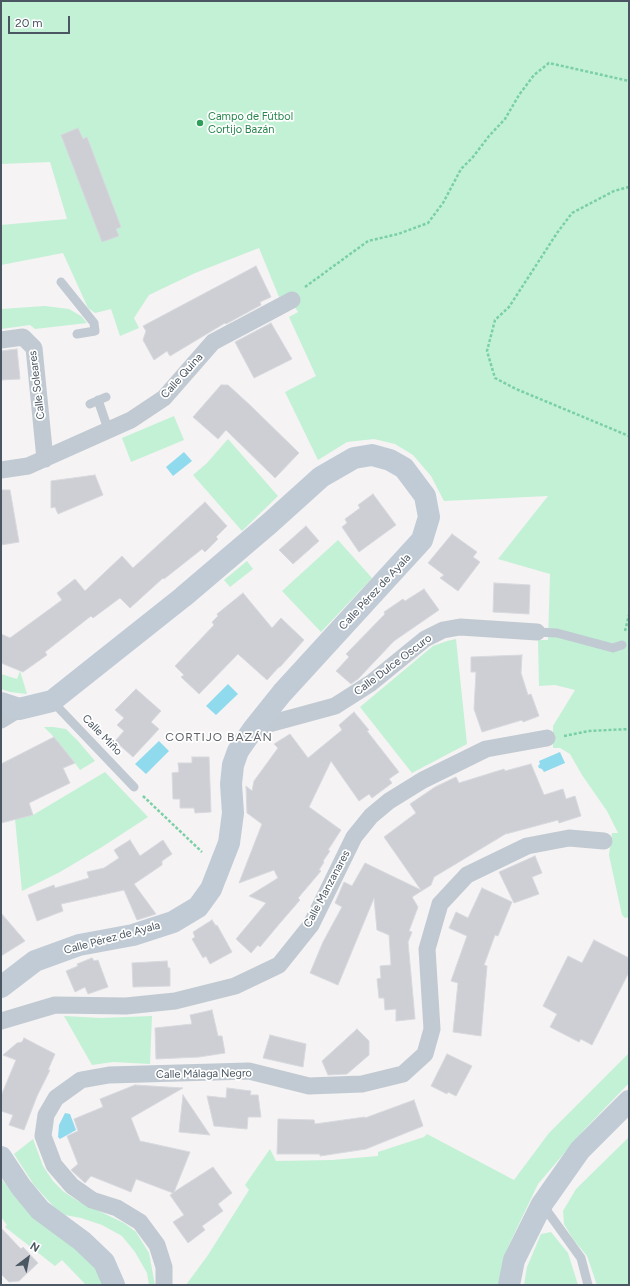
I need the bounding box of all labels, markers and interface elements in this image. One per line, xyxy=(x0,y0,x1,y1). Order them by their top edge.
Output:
scale bar xyxy=(10,8,72,34)
text: 20 m xyxy=(15,16,43,30)
place label: Campo de Fútbol Cortijo Bazán xyxy=(208,110,293,136)
marker: Campo de Fútbol Cortijo Bazán xyxy=(195,118,205,128)
street label: Calle Soleares xyxy=(26,350,48,420)
street label: Calle Quina xyxy=(158,351,206,401)
street label: Calle Pérez de Ayala xyxy=(336,551,414,633)
street label: Calle Dulce Oscuro xyxy=(352,632,434,698)
street label: Calle Miño xyxy=(79,712,125,758)
district label: CORTIJO BAZÁN xyxy=(165,730,273,744)
street label: Calle Manzanares xyxy=(301,848,353,930)
street label: Calle Pérez de Ayala xyxy=(62,919,162,957)
street label: Calle Málaga Negro xyxy=(156,1067,252,1081)
north arrow xyxy=(8,1238,48,1278)
text: N xyxy=(28,1240,42,1255)

